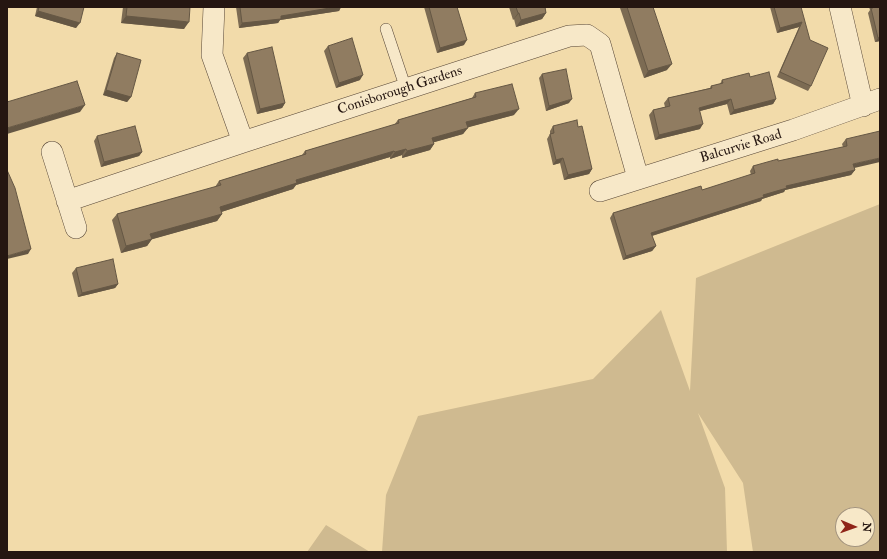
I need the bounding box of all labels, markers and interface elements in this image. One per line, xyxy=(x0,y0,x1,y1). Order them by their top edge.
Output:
street label: Conisborough Gardens xyxy=(336,63,464,119)
street label: Balcurvie Road xyxy=(698,127,784,167)
north arrow xyxy=(835,507,875,547)
text: N xyxy=(860,522,873,533)

